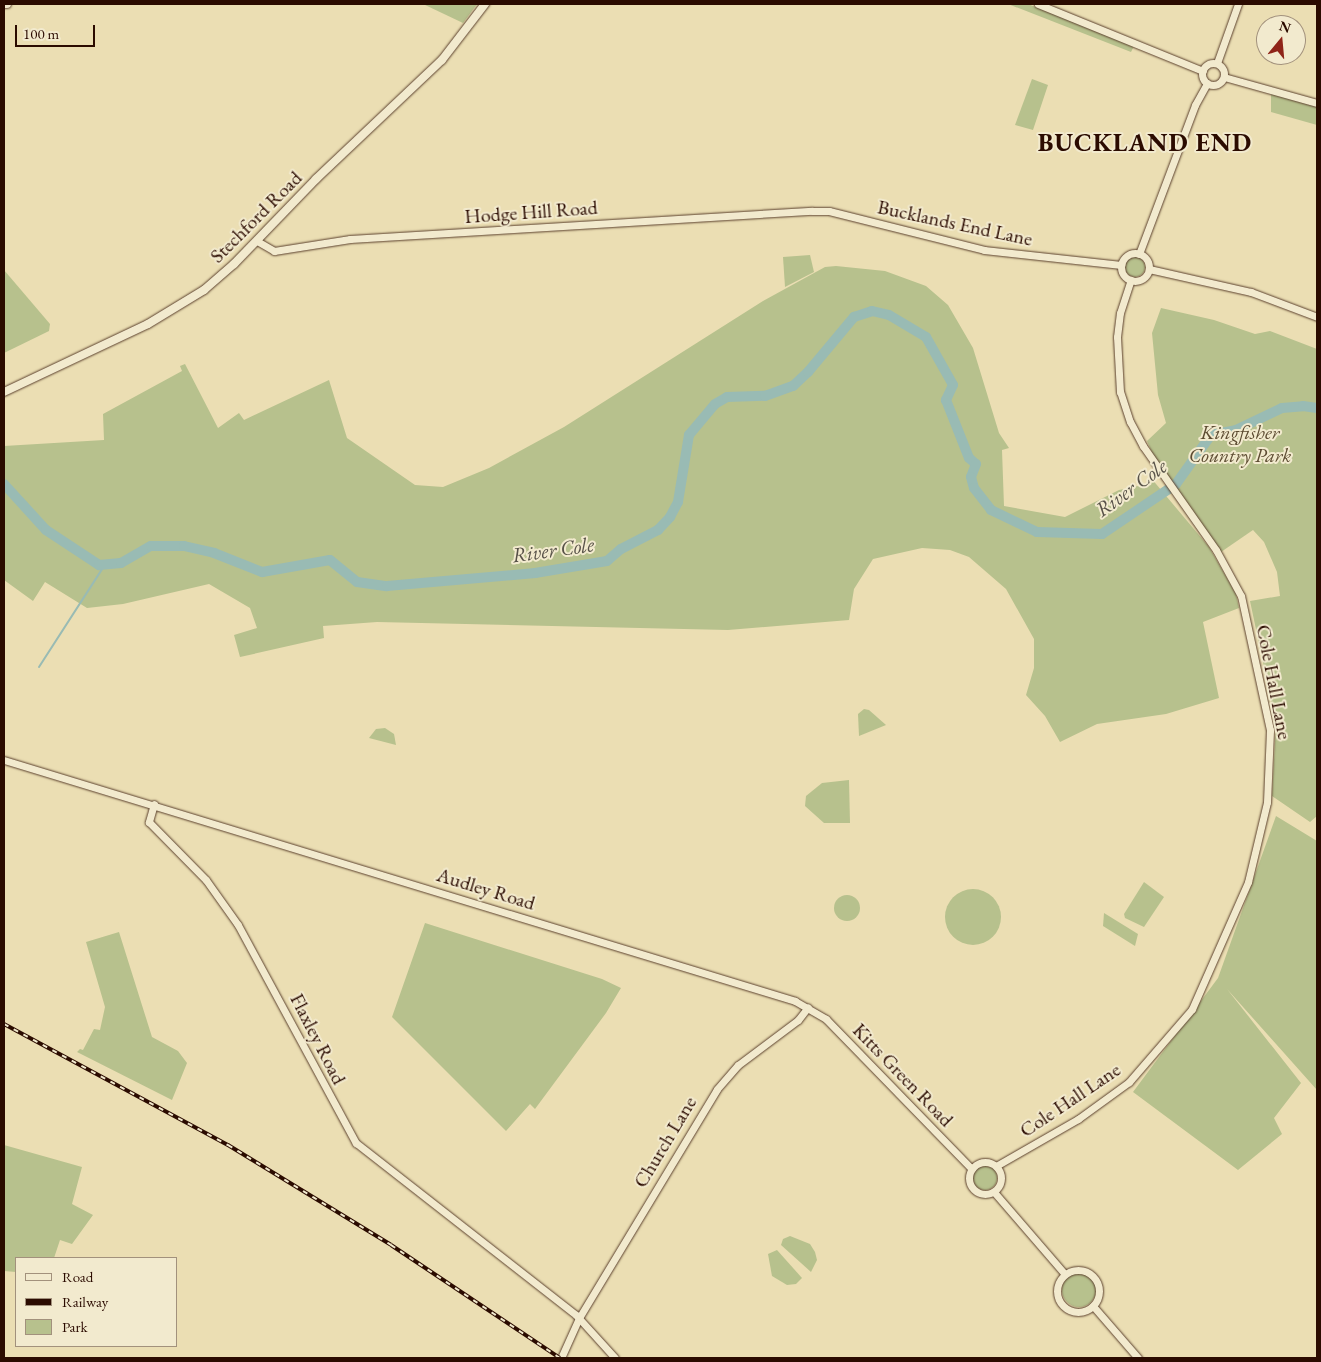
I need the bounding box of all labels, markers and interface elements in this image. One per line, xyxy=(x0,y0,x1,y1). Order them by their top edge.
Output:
scale bar xyxy=(18,15,98,47)
north arrow xyxy=(1256,15,1306,65)
text: N xyxy=(1277,16,1293,37)
text: 100 m xyxy=(23,24,59,43)
district label: BUCKLAND END xyxy=(1036,127,1254,157)
street label: Stechford Road xyxy=(205,166,307,268)
street label: Hodge Hill Road xyxy=(464,195,598,229)
street label: Bucklands End Lane xyxy=(875,195,1035,251)
park label: Kingfisher Country Park xyxy=(1189,421,1291,468)
water label: River Cole xyxy=(1090,454,1172,522)
water label: River Cole xyxy=(510,532,596,568)
street label: Cole Hall Lane xyxy=(1251,623,1297,741)
street label: Audley Road xyxy=(434,863,538,915)
street label: Flaxley Road xyxy=(285,990,351,1088)
street label: Kitts Green Road xyxy=(848,1018,958,1132)
street label: Cole Hall Lane xyxy=(1015,1058,1125,1142)
street label: Church Lane xyxy=(628,1092,702,1192)
legend xyxy=(15,1257,178,1347)
text: Road xyxy=(62,1267,93,1286)
text: Railway xyxy=(62,1292,108,1311)
text: Park xyxy=(62,1317,88,1336)

